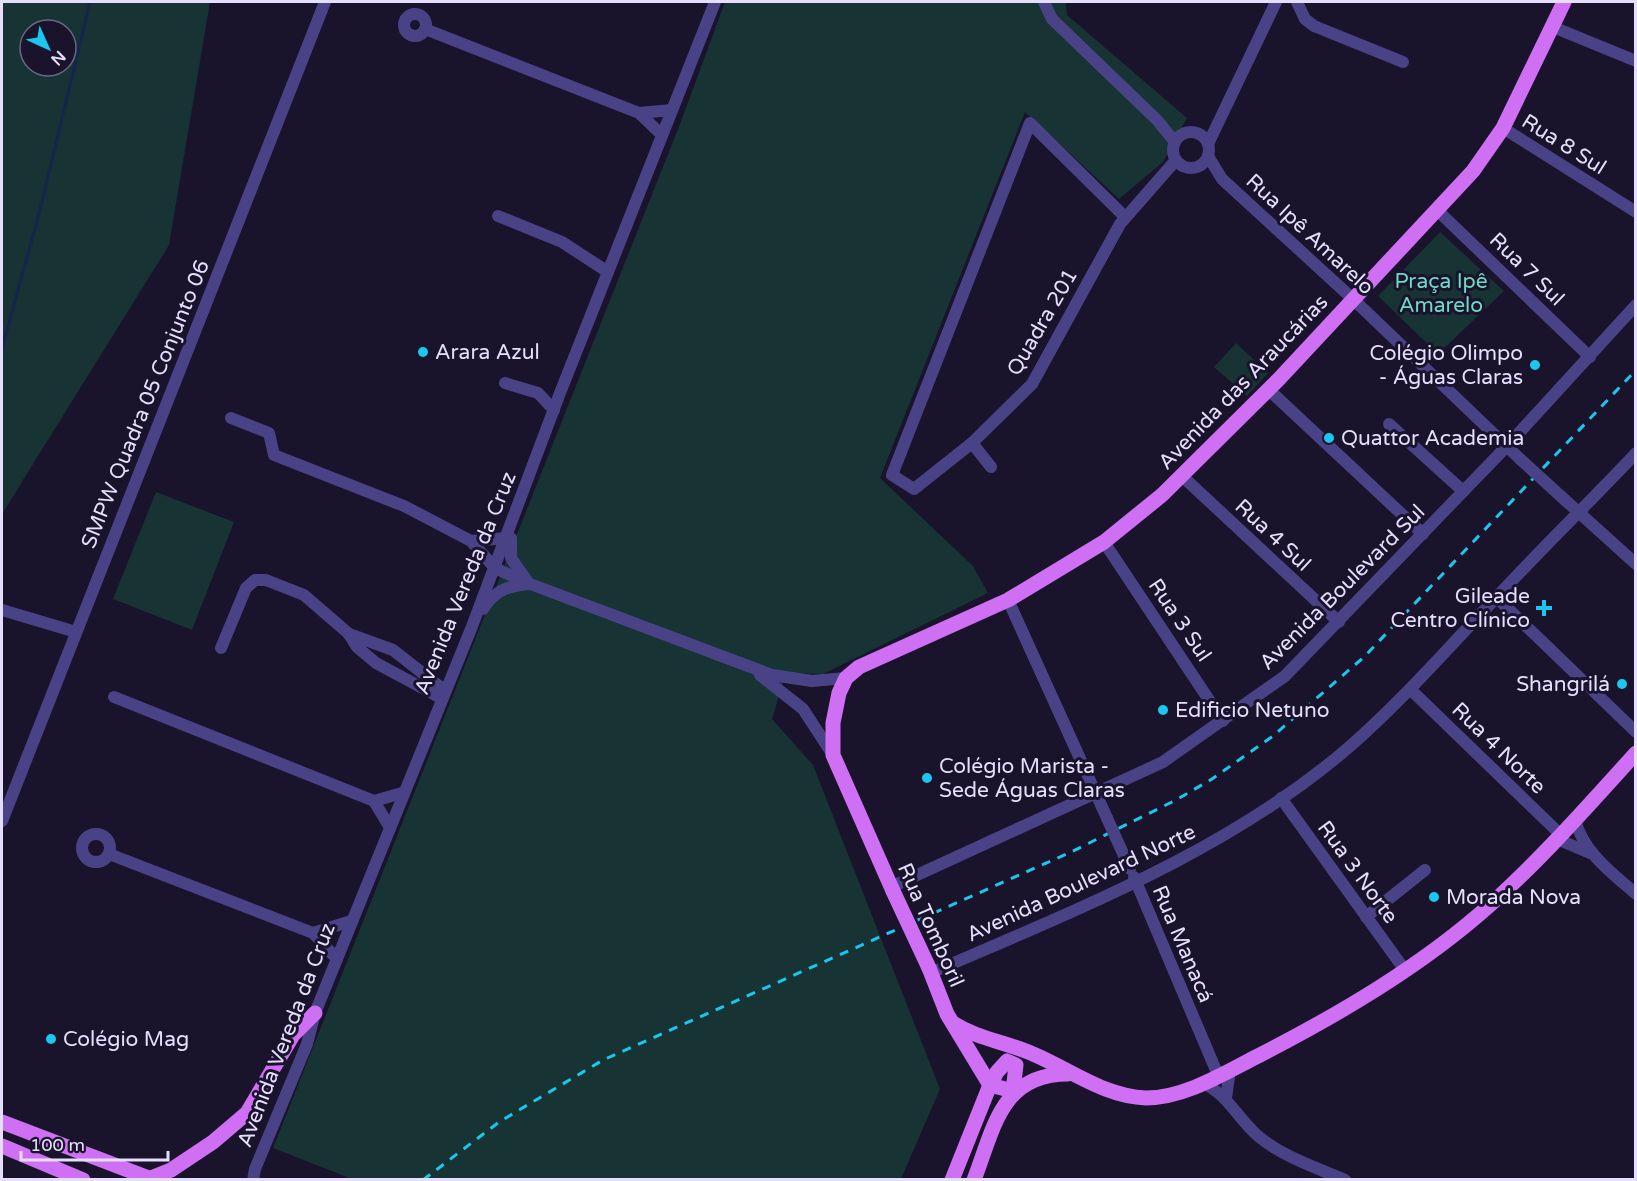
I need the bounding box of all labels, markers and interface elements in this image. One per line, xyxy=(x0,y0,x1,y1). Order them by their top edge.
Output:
north arrow xyxy=(18,18,78,78)
text: N xyxy=(46,46,70,70)
street label: Rua 8 Sul xyxy=(1517,109,1610,180)
street label: Rua Ipê Amarelo xyxy=(1241,169,1379,300)
street label: Rua 7 Sul xyxy=(1484,228,1569,311)
street label: SMPW Quadra 05 Conjunto 06 xyxy=(76,256,215,552)
street label: Quadra 201 xyxy=(1002,264,1083,380)
park label: Praça Ipê Amarelo xyxy=(1394,269,1488,318)
street label: Avenida das Araucárias xyxy=(1153,290,1333,475)
place label: Arara Azul xyxy=(435,340,540,365)
place label: Colégio Olimpo - Águas Claras xyxy=(1370,341,1523,390)
marker: Arara Azul xyxy=(416,345,430,359)
marker: Colégio Olimpo - Águas Claras xyxy=(1528,358,1542,372)
place label: Quattor Academia xyxy=(1341,426,1524,451)
marker: Quattor Academia xyxy=(1322,431,1336,445)
street label: Avenida Vereda da Cruz xyxy=(409,468,522,698)
street label: Rua 4 Sul xyxy=(1230,494,1316,577)
street label: Avenida Boulevard Sul xyxy=(1255,500,1430,675)
street label: Rua 3 Sul xyxy=(1143,574,1216,666)
place label: Gileade Centro Clínico xyxy=(1390,584,1530,633)
marker: Gileade Centro Clínico xyxy=(1535,599,1553,617)
place label: Shangrilá xyxy=(1516,672,1610,697)
marker: Shangrilá xyxy=(1615,677,1629,691)
street label: Rua 4 Norte xyxy=(1447,697,1551,799)
place label: Edificio Netuno xyxy=(1175,698,1329,723)
marker: Edificio Netuno xyxy=(1156,703,1170,717)
place label: Colégio Marista - Sede Águas Claras xyxy=(939,754,1125,803)
marker: Colégio Marista - Sede Águas Claras xyxy=(920,771,934,785)
street label: Rua 3 Norte xyxy=(1312,816,1403,929)
street label: Avenida Boulevard Norte xyxy=(963,819,1200,948)
street label: Rua Tomboril xyxy=(892,859,969,991)
street label: Rua Manacá xyxy=(1147,882,1218,1006)
place label: Morada Nova xyxy=(1446,885,1581,910)
marker: Morada Nova xyxy=(1427,890,1441,904)
street label: Avenida Vereda da Cruz xyxy=(232,920,341,1151)
place label: Colégio Mag xyxy=(63,1027,189,1052)
marker: Colégio Mag xyxy=(44,1032,58,1046)
scale bar xyxy=(21,1124,168,1162)
text: 100 m xyxy=(30,1134,85,1156)

